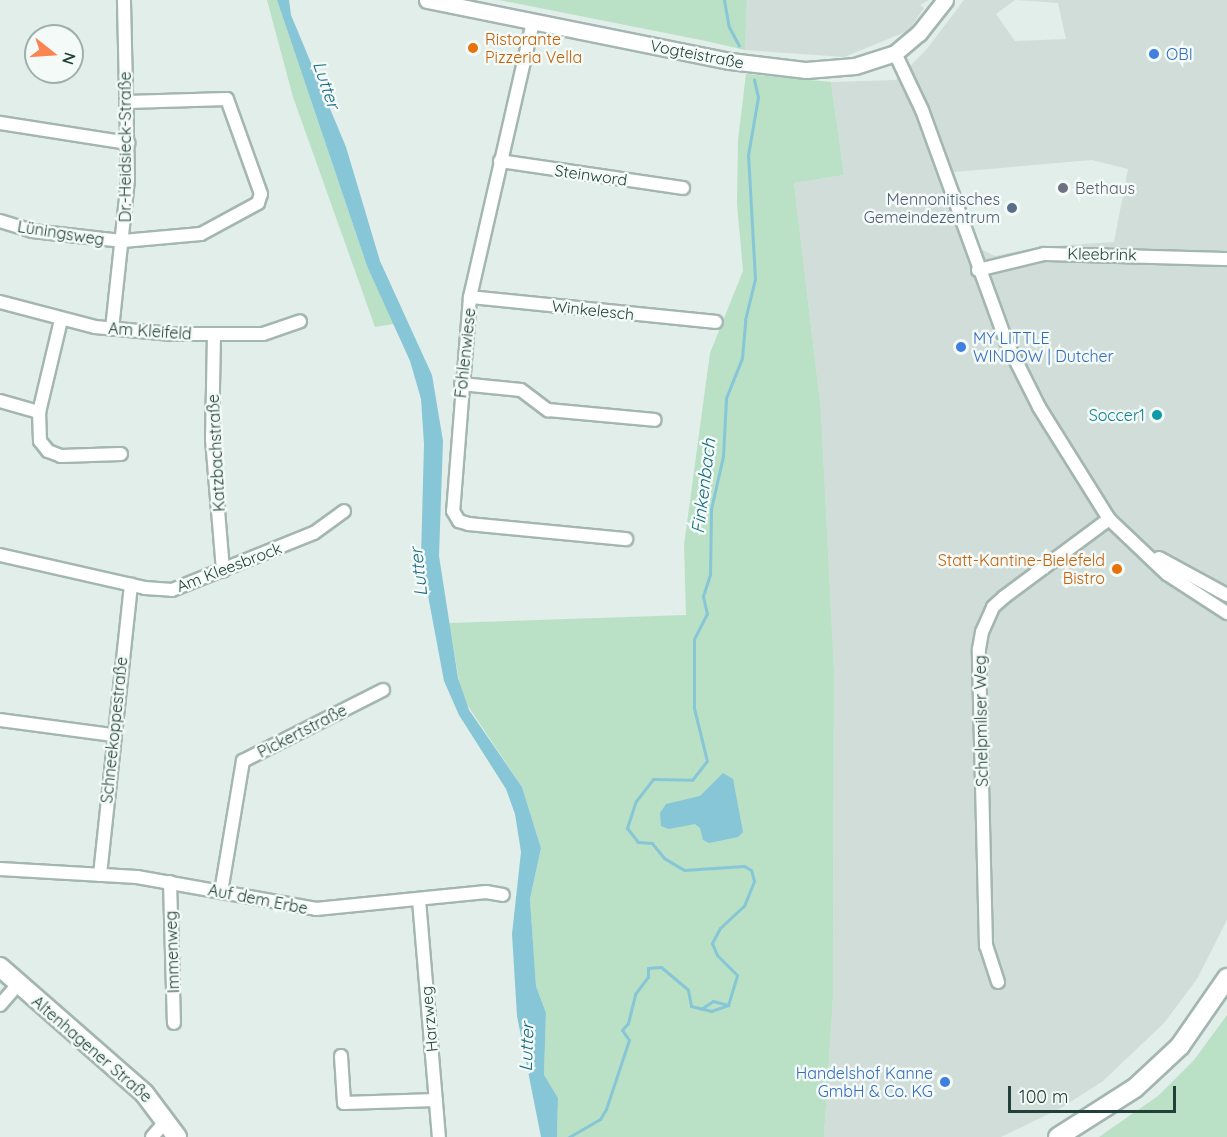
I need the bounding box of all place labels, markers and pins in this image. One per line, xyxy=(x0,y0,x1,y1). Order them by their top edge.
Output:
place label: Ristorante Pizzeria Vella xyxy=(485,29,582,67)
marker: Ristorante Pizzeria Vella xyxy=(466,41,480,55)
place label: OBI xyxy=(1166,44,1193,64)
marker: OBI xyxy=(1147,47,1161,61)
place label: Bethaus xyxy=(1075,178,1135,198)
marker: Bethaus xyxy=(1056,181,1070,195)
place label: Mennonitisches Gemeindezentrum xyxy=(864,189,1000,227)
marker: Mennonitisches Gemeindezentrum xyxy=(1005,201,1019,215)
place label: MY LITTLE WINDOW | Dutcher xyxy=(973,328,1114,366)
marker: MY LITTLE WINDOW | Dutcher xyxy=(954,340,968,354)
place label: Soccer1 xyxy=(1089,405,1145,425)
marker: Soccer1 xyxy=(1150,408,1164,422)
place label: Statt-Kantine-Bielefeld Bistro xyxy=(938,550,1105,588)
marker: Statt-Kantine-Bielefeld Bistro xyxy=(1110,562,1124,576)
place label: Handelshof Kanne GmbH & Co. KG xyxy=(796,1063,933,1101)
marker: Handelshof Kanne GmbH & Co. KG xyxy=(938,1075,952,1089)

